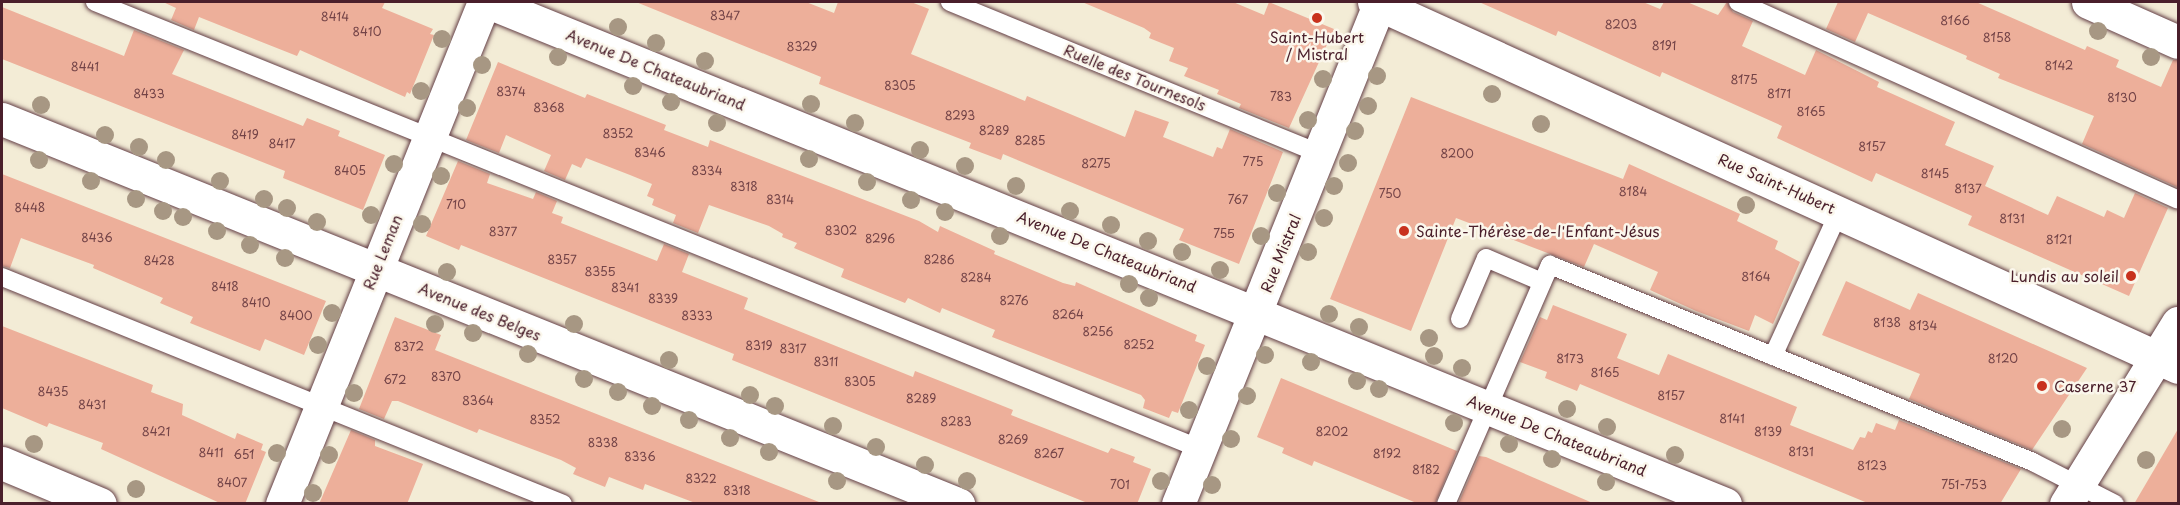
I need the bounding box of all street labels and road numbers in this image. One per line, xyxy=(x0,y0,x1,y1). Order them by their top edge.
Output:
street label: Avenue De Chateaubriand xyxy=(565,25,747,113)
street label: Ruelle des Tournesols xyxy=(1061,40,1209,114)
street label: Rue Saint-Hubert xyxy=(1715,149,1839,217)
street label: Avenue De Chateaubriand xyxy=(1016,207,1198,295)
street label: Rue Mistral xyxy=(1256,211,1304,295)
street label: Rue Leman xyxy=(359,212,405,292)
street label: Avenue des Belges xyxy=(417,278,543,344)
street label: Avenue De Chateaubriand xyxy=(1466,391,1648,479)

